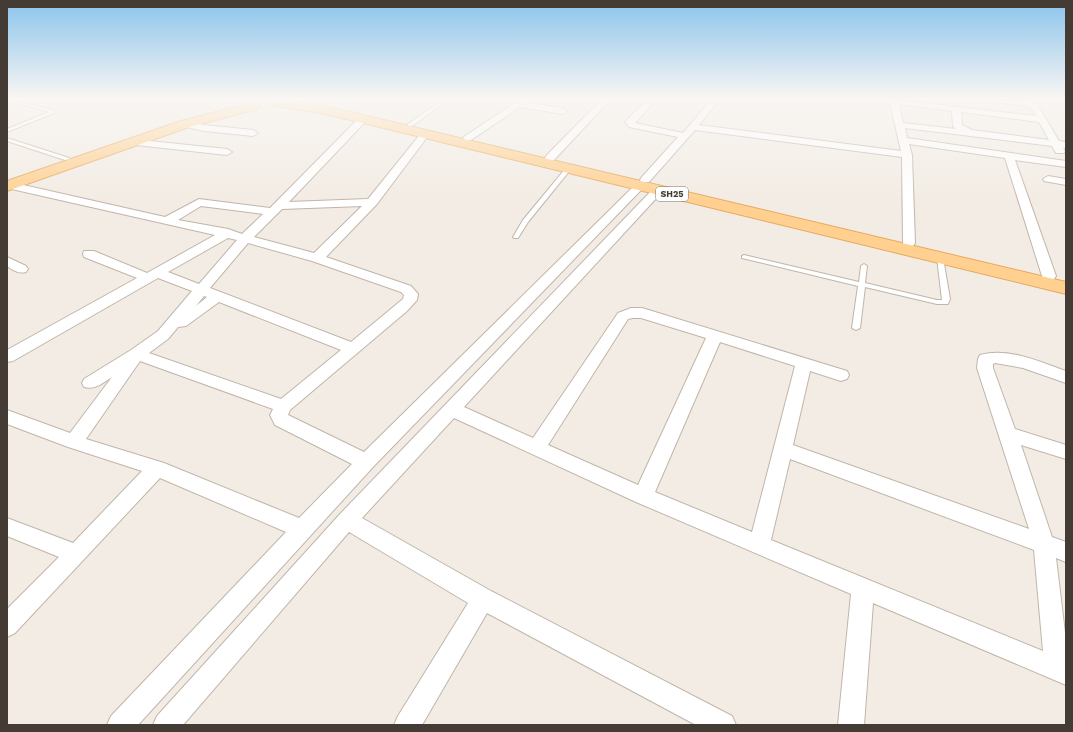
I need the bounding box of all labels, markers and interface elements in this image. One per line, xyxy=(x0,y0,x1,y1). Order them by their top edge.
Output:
road number: SH25 xyxy=(656,187,688,201)

